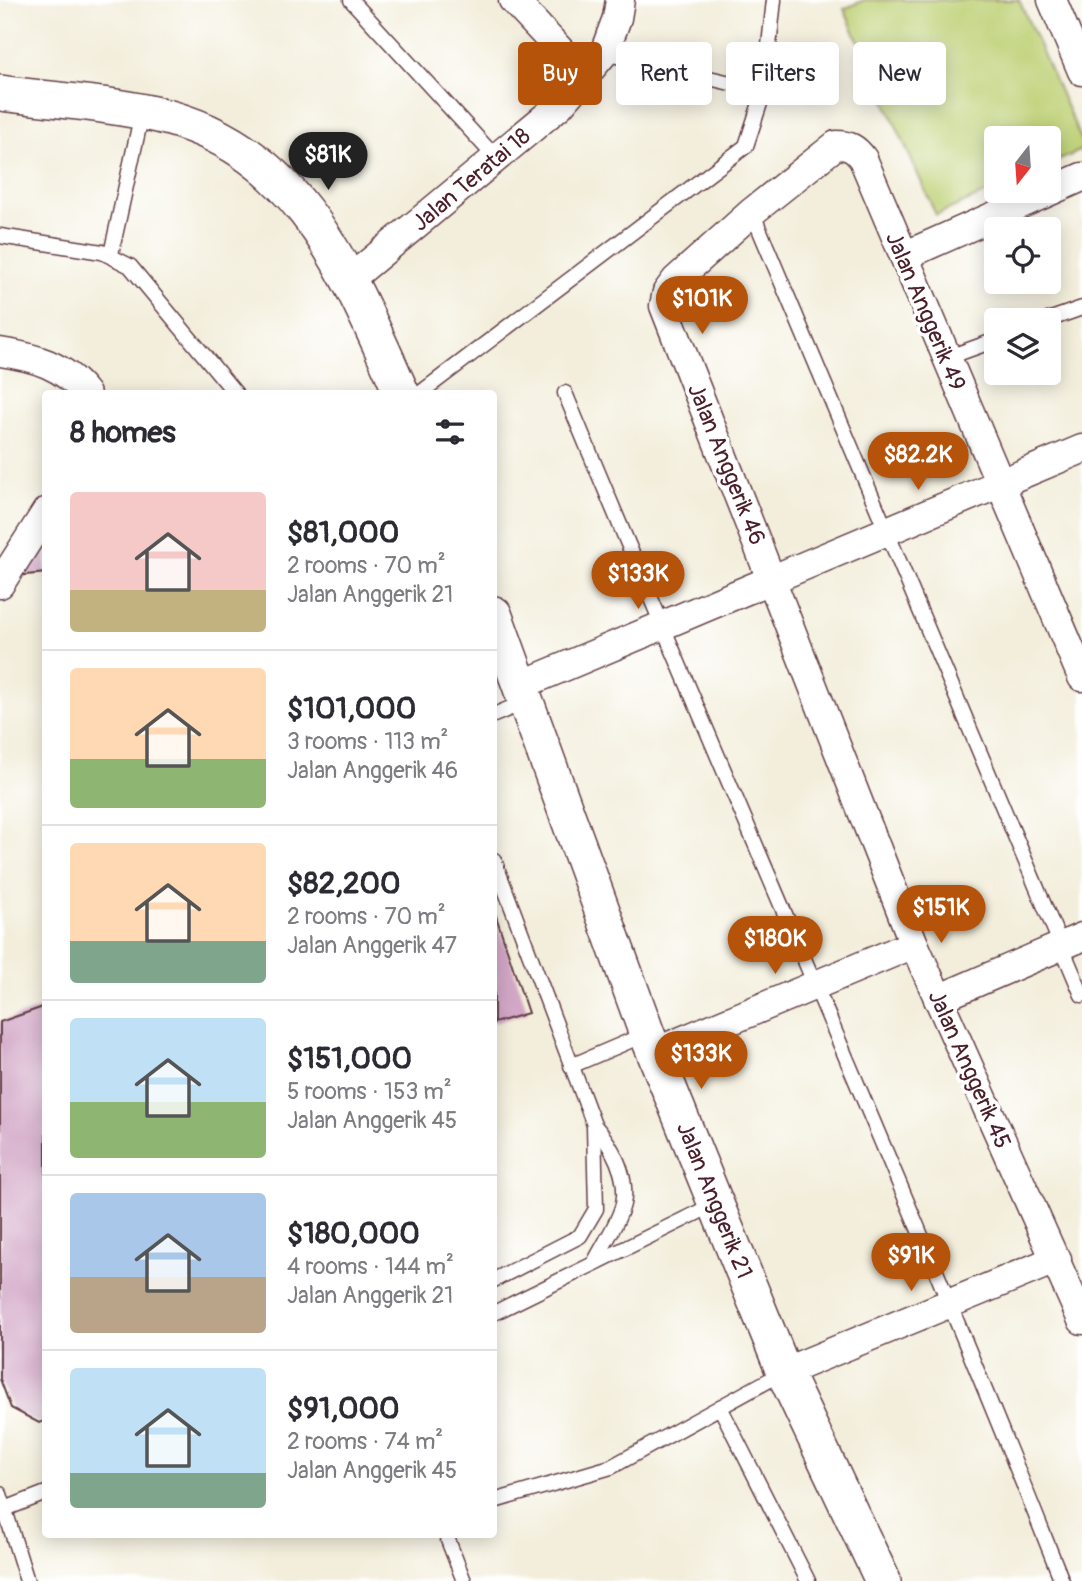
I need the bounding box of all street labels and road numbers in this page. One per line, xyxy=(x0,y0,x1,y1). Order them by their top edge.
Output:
street label: Jalan Teratai 18 xyxy=(406,121,536,237)
street label: Jalan Anggerik 49 xyxy=(879,227,972,395)
street label: Jalan Anggerik 46 xyxy=(681,379,772,549)
street label: Jalan Anggerik 45 xyxy=(922,986,1017,1153)
street label: Jalan Anggerik 21 xyxy=(670,1118,759,1283)

